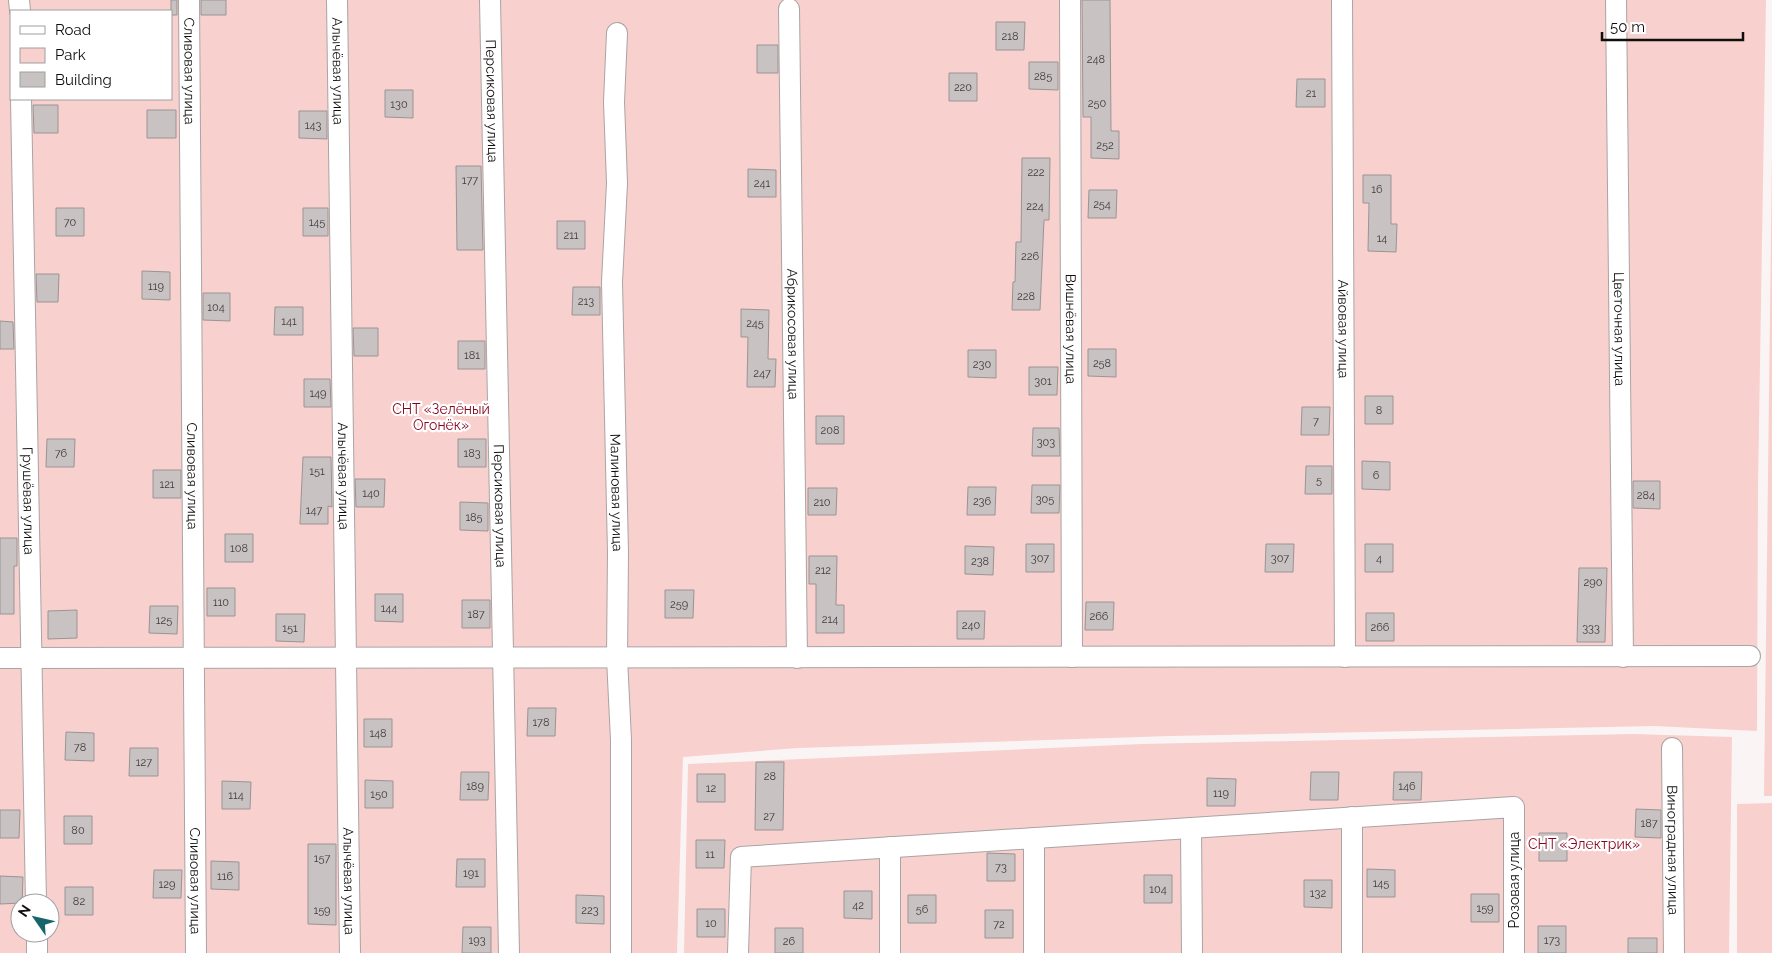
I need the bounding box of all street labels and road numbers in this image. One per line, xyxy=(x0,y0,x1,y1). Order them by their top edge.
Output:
street label: Сливовая улица xyxy=(181,17,198,125)
street label: Алычёвая улица xyxy=(329,17,347,125)
street label: Персиковая улица xyxy=(483,39,501,163)
street label: Абрикосовая улица xyxy=(784,268,802,400)
street label: Цветочная улица xyxy=(1611,272,1628,386)
street label: Вишнёвая улица xyxy=(1063,274,1079,384)
street label: Айвовая улица xyxy=(1335,280,1352,378)
street label: Сливовая улица xyxy=(184,422,201,530)
street label: Алычёвая улица xyxy=(335,422,352,530)
street label: Малиновая улица xyxy=(607,434,626,552)
street label: Персиковая улица xyxy=(491,444,509,568)
street label: Грушёвая улица xyxy=(19,447,38,555)
street label: Виноградная улица xyxy=(1664,785,1682,915)
street label: Сливовая улица xyxy=(187,827,204,935)
street label: Алычёвая улица xyxy=(340,827,358,935)
street label: Розовая улица xyxy=(1506,832,1522,928)

